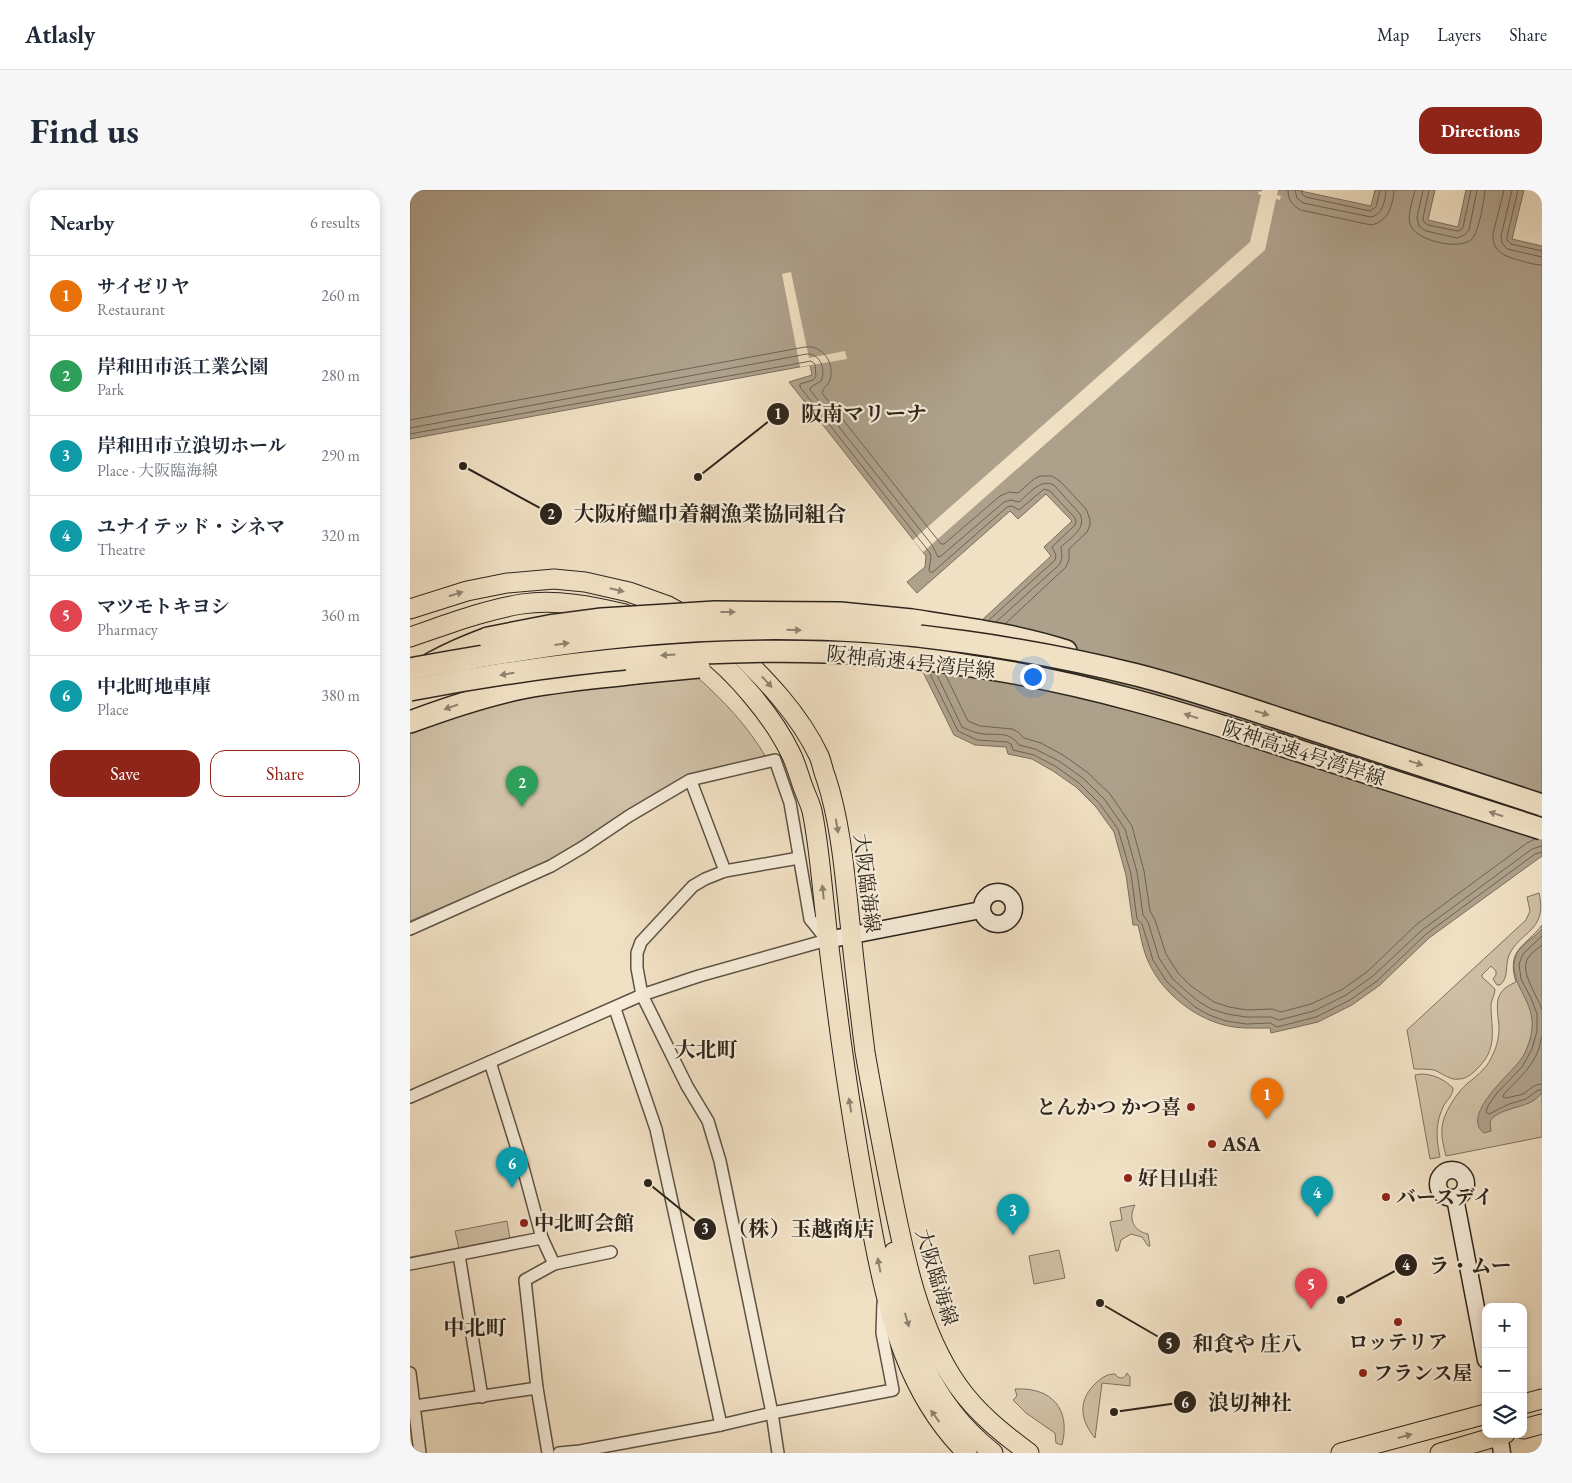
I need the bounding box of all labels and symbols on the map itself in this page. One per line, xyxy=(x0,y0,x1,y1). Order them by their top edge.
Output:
callout: 阪南マリーナ xyxy=(766,396,937,432)
text: 阪南マリーナ xyxy=(801,400,927,427)
text: 1 xyxy=(774,404,782,423)
callout: 大阪府鰮巾着網漁業協同組合 xyxy=(538,496,856,532)
text: 大阪府鰮巾着網漁業協同組合 xyxy=(574,500,847,527)
text: 2 xyxy=(547,504,555,523)
one-way arrow xyxy=(609,586,624,594)
one-way arrow xyxy=(449,590,464,598)
one-way arrow xyxy=(720,608,736,616)
one-way arrow xyxy=(786,626,802,634)
one-way arrow xyxy=(554,640,570,648)
street label: 阪神高速4号湾岸線 xyxy=(825,640,997,684)
one-way arrow xyxy=(660,651,676,659)
your location xyxy=(1020,664,1046,690)
one-way arrow xyxy=(498,670,514,678)
one-way arrow xyxy=(761,676,773,688)
one-way arrow xyxy=(443,704,458,712)
one-way arrow xyxy=(1254,710,1269,717)
one-way arrow xyxy=(1183,712,1198,720)
street label: 阪神高速4号湾岸線 xyxy=(1219,714,1389,792)
one-way arrow xyxy=(1409,760,1424,768)
pin: 2 xyxy=(506,766,538,807)
one-way arrow xyxy=(1488,810,1503,818)
one-way arrow xyxy=(834,818,842,834)
street label: 大阪臨海線 xyxy=(848,832,886,934)
one-way arrow xyxy=(819,883,827,899)
district label: 大北町 xyxy=(675,1036,738,1063)
pin: 1 xyxy=(1251,1078,1283,1119)
place label: とんかつ かつ喜 xyxy=(1036,1094,1181,1120)
one-way arrow xyxy=(846,1097,854,1113)
marker: とんかつ かつ喜 xyxy=(1185,1101,1197,1113)
place label: ASA xyxy=(1221,1131,1261,1157)
marker: ASA xyxy=(1206,1138,1218,1150)
pin: 6 xyxy=(496,1147,528,1188)
place label: 好日山荘 xyxy=(1138,1165,1218,1191)
marker: 好日山荘 xyxy=(1122,1172,1134,1184)
pin: 4 xyxy=(1301,1176,1333,1217)
place label: バースデイ xyxy=(1396,1184,1493,1210)
marker: バースデイ xyxy=(1380,1191,1392,1203)
pin: 3 xyxy=(997,1194,1029,1235)
place label: 中北町会館 xyxy=(534,1210,634,1236)
callout: （株）玉越商店 xyxy=(692,1211,884,1247)
text: （株）玉越商店 xyxy=(728,1215,875,1242)
marker: 中北町会館 xyxy=(518,1217,530,1229)
text: 3 xyxy=(701,1219,709,1238)
street label: 大阪臨海線 xyxy=(910,1225,964,1329)
callout: ラ・ムー xyxy=(1394,1247,1522,1283)
text: ラ・ムー xyxy=(1429,1252,1511,1279)
text: 4 xyxy=(1402,1255,1411,1274)
one-way arrow xyxy=(874,1256,882,1272)
pin: 5 xyxy=(1295,1268,1327,1309)
one-way arrow xyxy=(904,1313,912,1328)
district label: 中北町 xyxy=(444,1314,507,1341)
marker: ロッテリア xyxy=(1392,1316,1404,1328)
callout: 和食や 庄八 xyxy=(1157,1325,1312,1361)
place label: ロッテリア xyxy=(1348,1329,1448,1355)
text: 和食や 庄八 xyxy=(1192,1330,1302,1357)
text: 5 xyxy=(1165,1334,1173,1353)
place label: フランス屋 xyxy=(1373,1360,1472,1386)
marker: フランス屋 xyxy=(1357,1367,1369,1379)
callout: 浪切神社 xyxy=(1173,1384,1302,1420)
text: 浪切神社 xyxy=(1208,1389,1292,1416)
text: 6 xyxy=(1181,1393,1189,1412)
one-way arrow xyxy=(930,1410,941,1423)
one-way arrow xyxy=(1398,1432,1413,1440)

